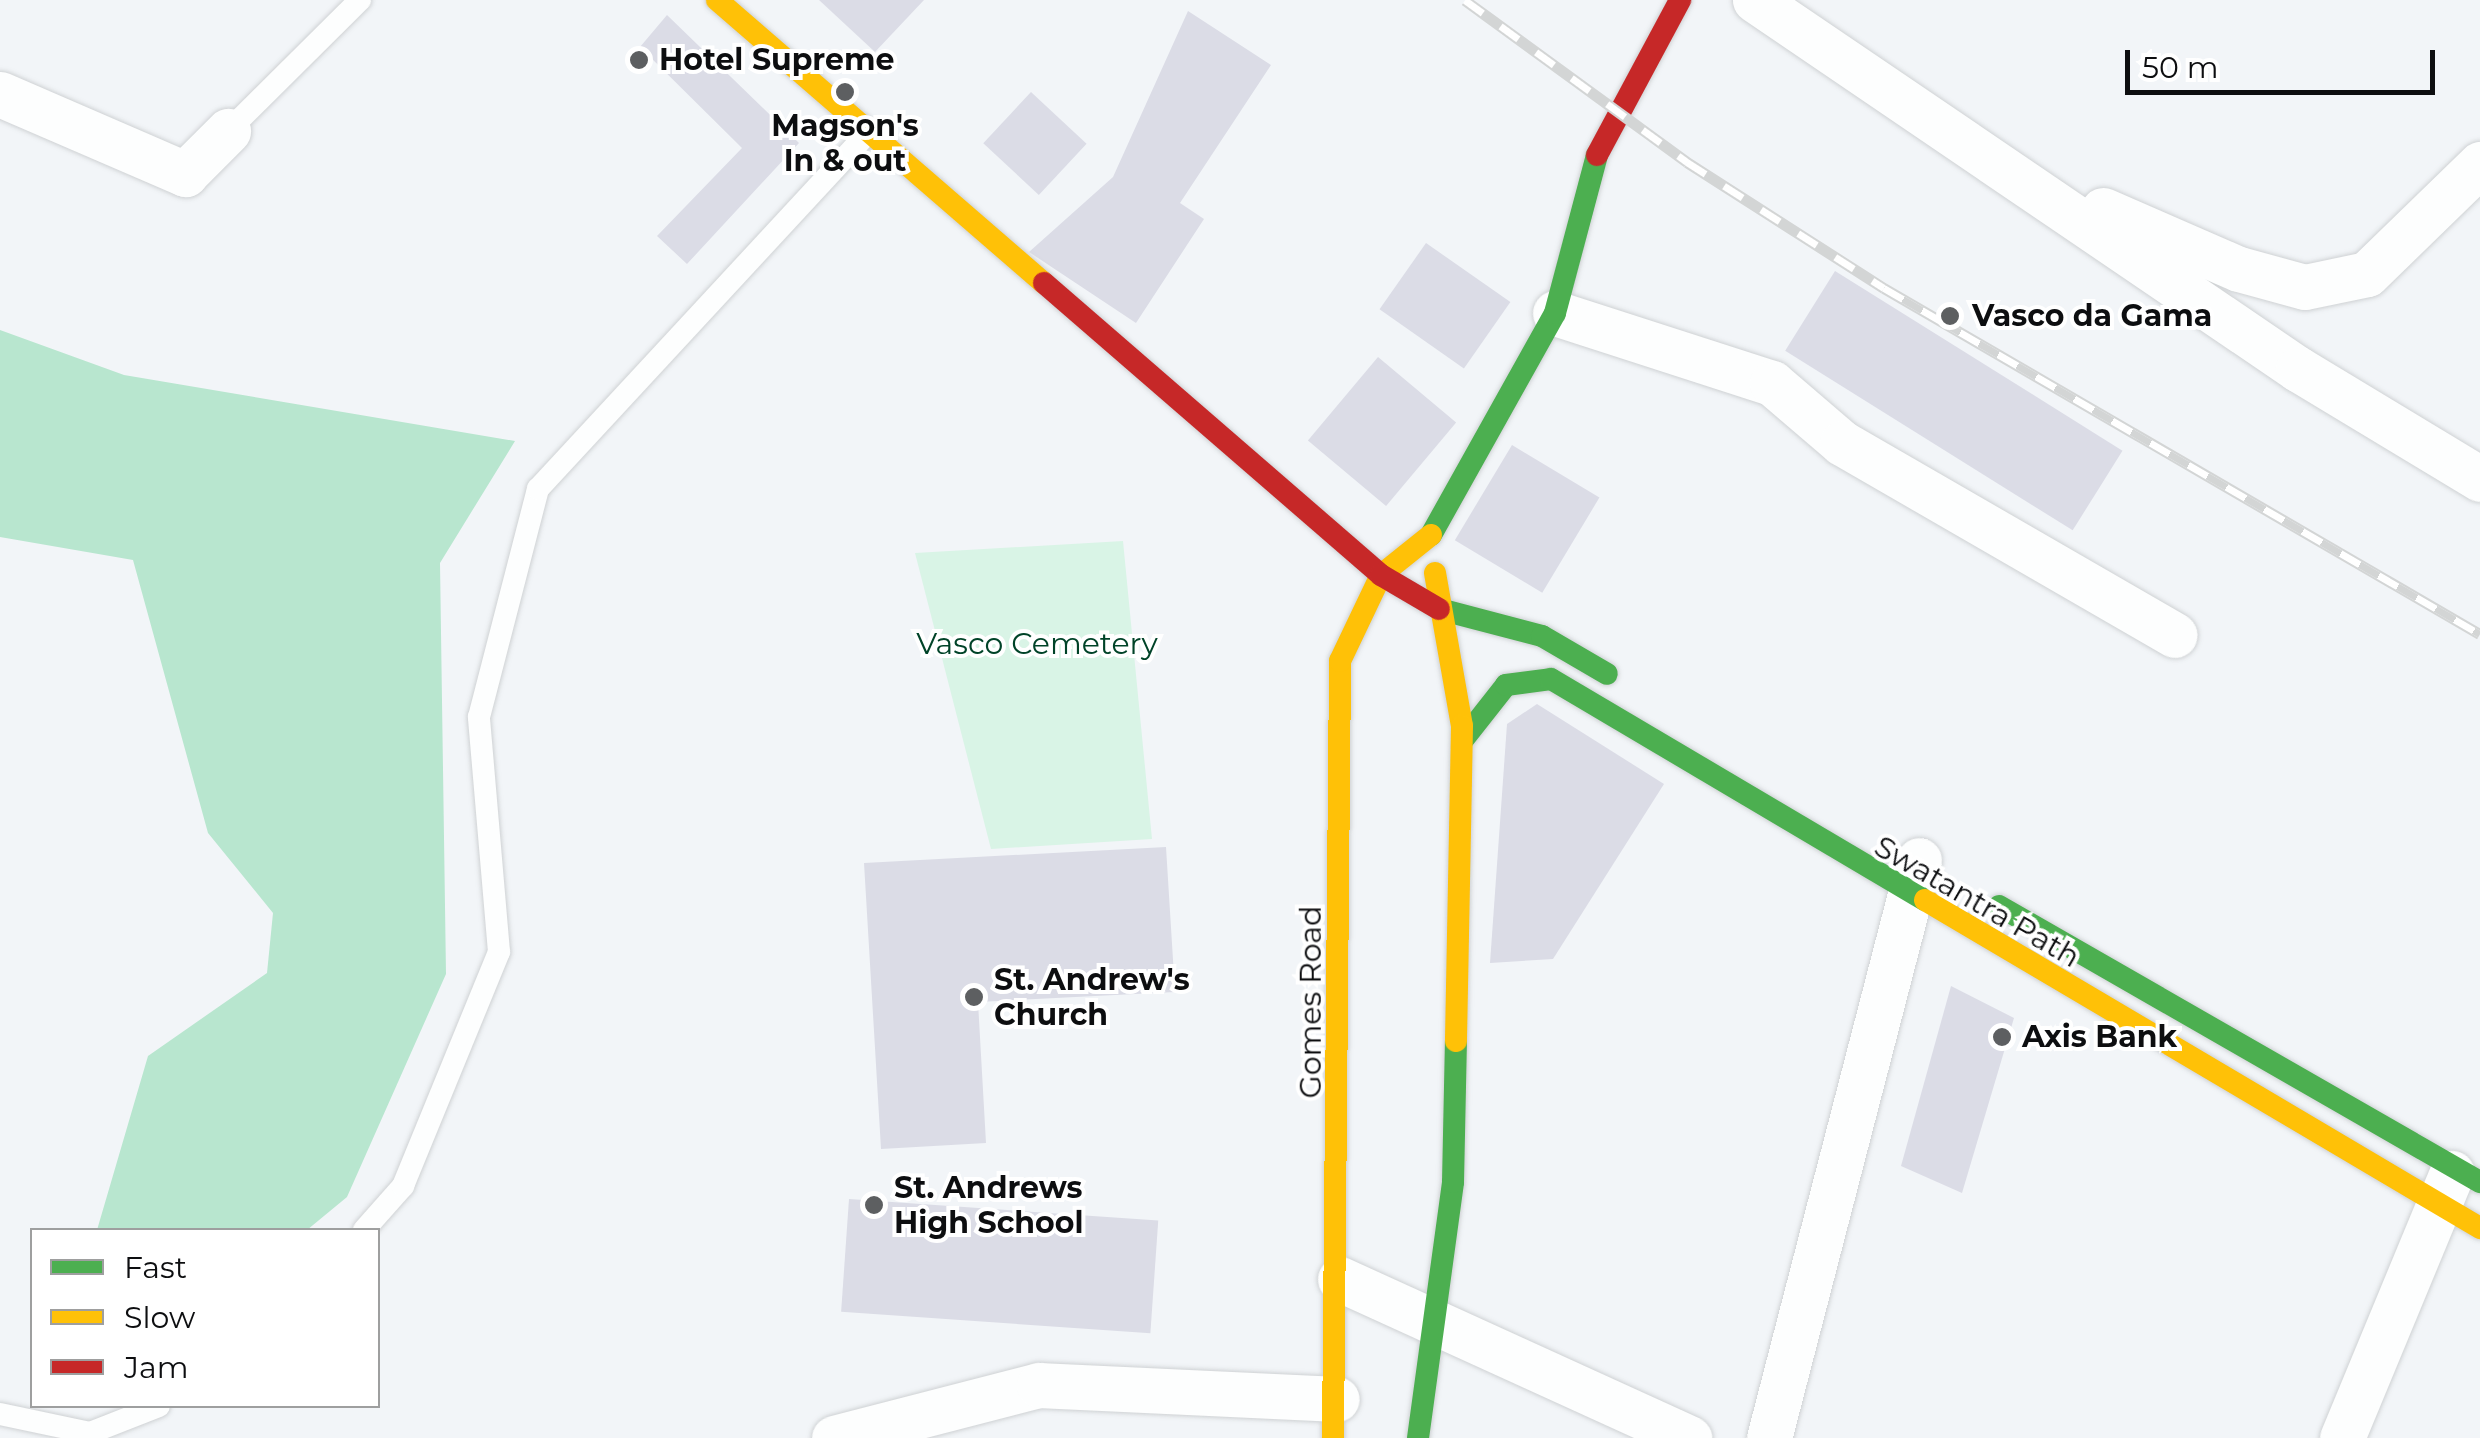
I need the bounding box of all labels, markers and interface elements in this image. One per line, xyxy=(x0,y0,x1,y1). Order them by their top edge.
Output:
scale bar xyxy=(2130,30,2440,92)
place label: Hotel Supreme xyxy=(659,42,894,78)
marker: Hotel Supreme xyxy=(628,49,650,71)
text: 50 m xyxy=(2142,49,2219,86)
marker: Magson's In & out xyxy=(834,81,856,103)
place label: Magson's In & out xyxy=(771,108,919,178)
place label: Vasco da Gama xyxy=(1972,298,2212,334)
marker: Vasco da Gama xyxy=(1937,303,1963,329)
park label: Vasco Cemetery xyxy=(916,626,1158,662)
street label: Swatantra Path xyxy=(1868,829,2086,975)
street label: Gomes Road xyxy=(1293,906,1329,1098)
place label: St. Andrew's Church xyxy=(994,962,1190,1032)
marker: St. Andrew's Church xyxy=(963,986,985,1008)
place label: Axis Bank xyxy=(2022,1019,2177,1055)
marker: Axis Bank xyxy=(1991,1026,2013,1048)
place label: St. Andrews High School xyxy=(894,1170,1083,1240)
marker: St. Andrews High School xyxy=(863,1194,885,1216)
legend xyxy=(30,1228,380,1408)
text: Fast xyxy=(124,1249,187,1286)
text: Slow xyxy=(124,1299,195,1336)
text: Jam xyxy=(124,1349,189,1386)

